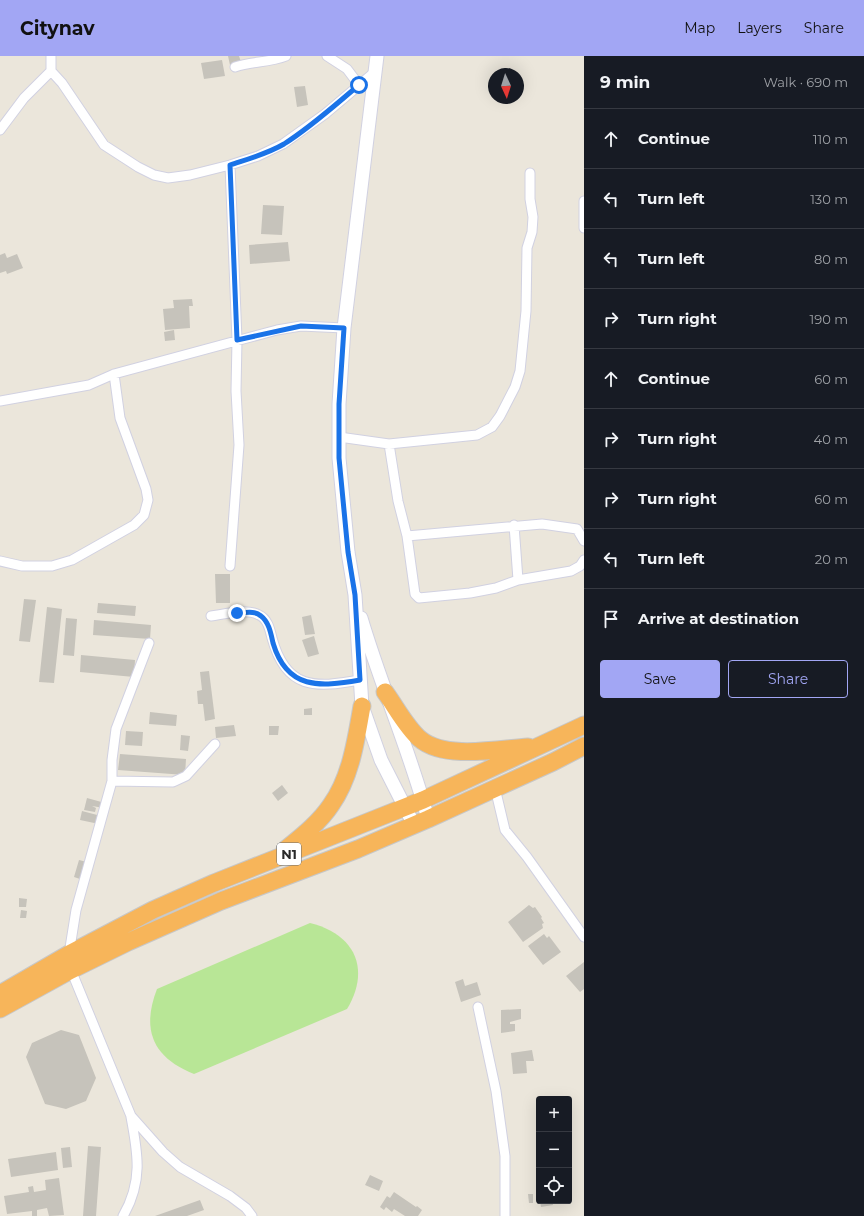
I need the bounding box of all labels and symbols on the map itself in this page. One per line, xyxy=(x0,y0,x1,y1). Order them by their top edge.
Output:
north arrow xyxy=(488,68,524,104)
route start xyxy=(350,76,368,94)
route end xyxy=(228,604,246,622)
road number: N1 xyxy=(277,843,301,865)

